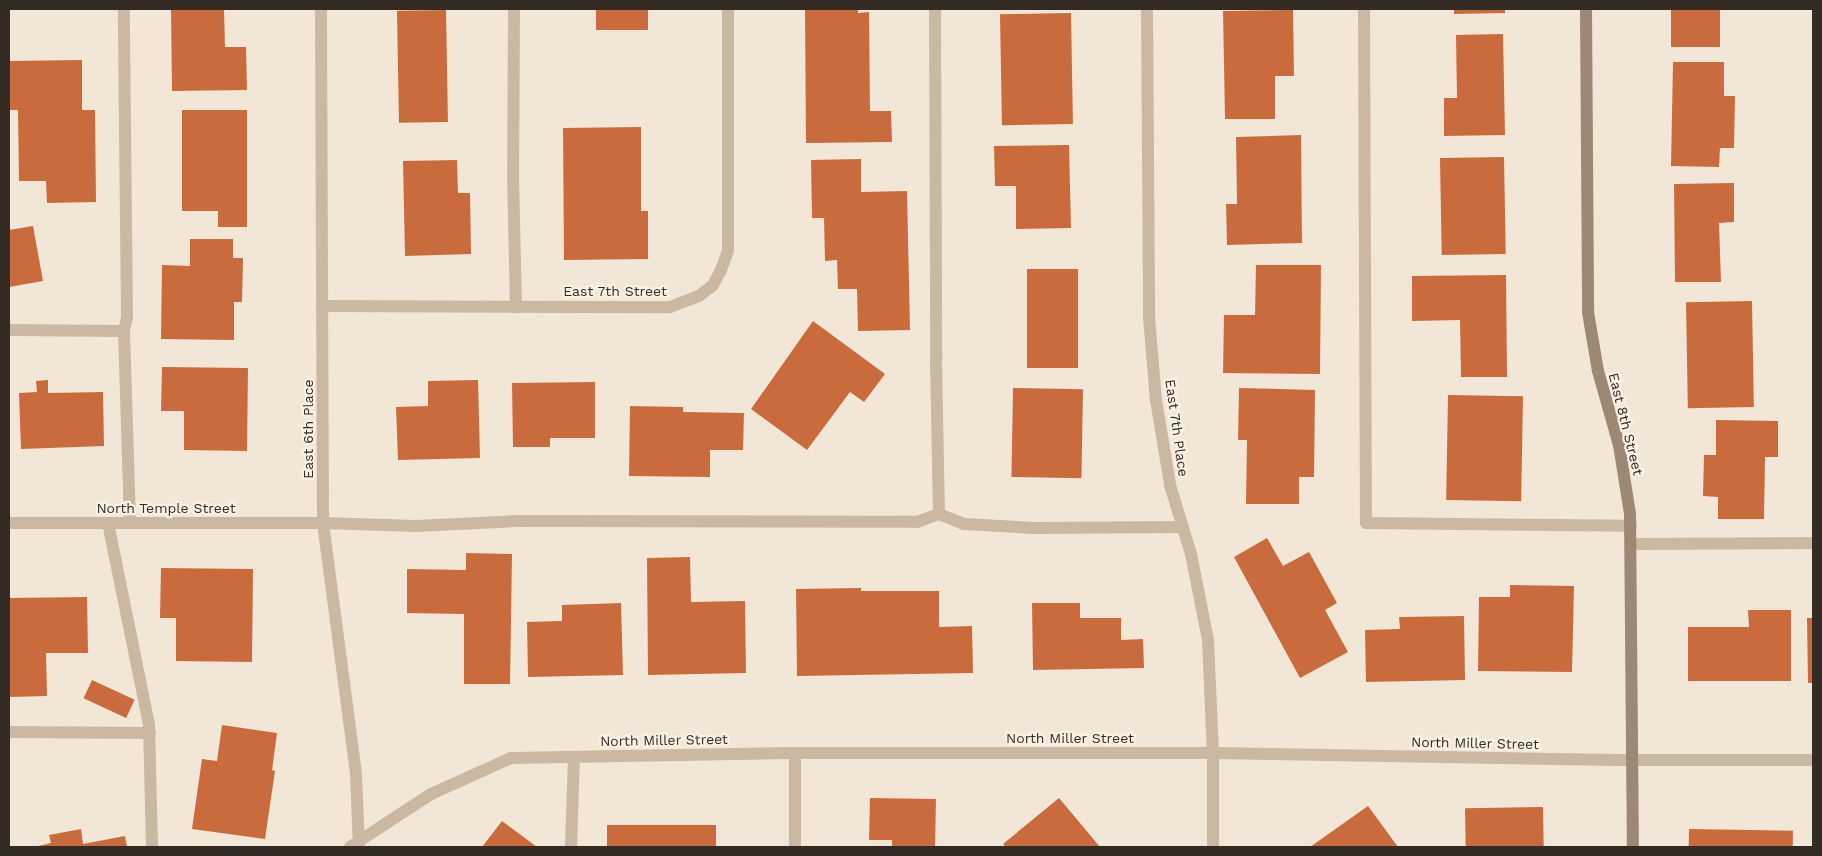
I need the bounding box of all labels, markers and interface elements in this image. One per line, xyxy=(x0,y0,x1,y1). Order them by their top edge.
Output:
street label: East 7th Street xyxy=(563,283,667,299)
street label: East 8th Street xyxy=(1605,371,1647,477)
street label: East 7th Place xyxy=(1162,378,1192,478)
street label: East 6th Place xyxy=(300,379,316,479)
street label: North Temple Street xyxy=(96,500,236,516)
street label: North Miller Street xyxy=(600,730,728,750)
street label: North Miller Street xyxy=(1006,730,1134,746)
street label: North Miller Street xyxy=(1411,733,1539,753)

